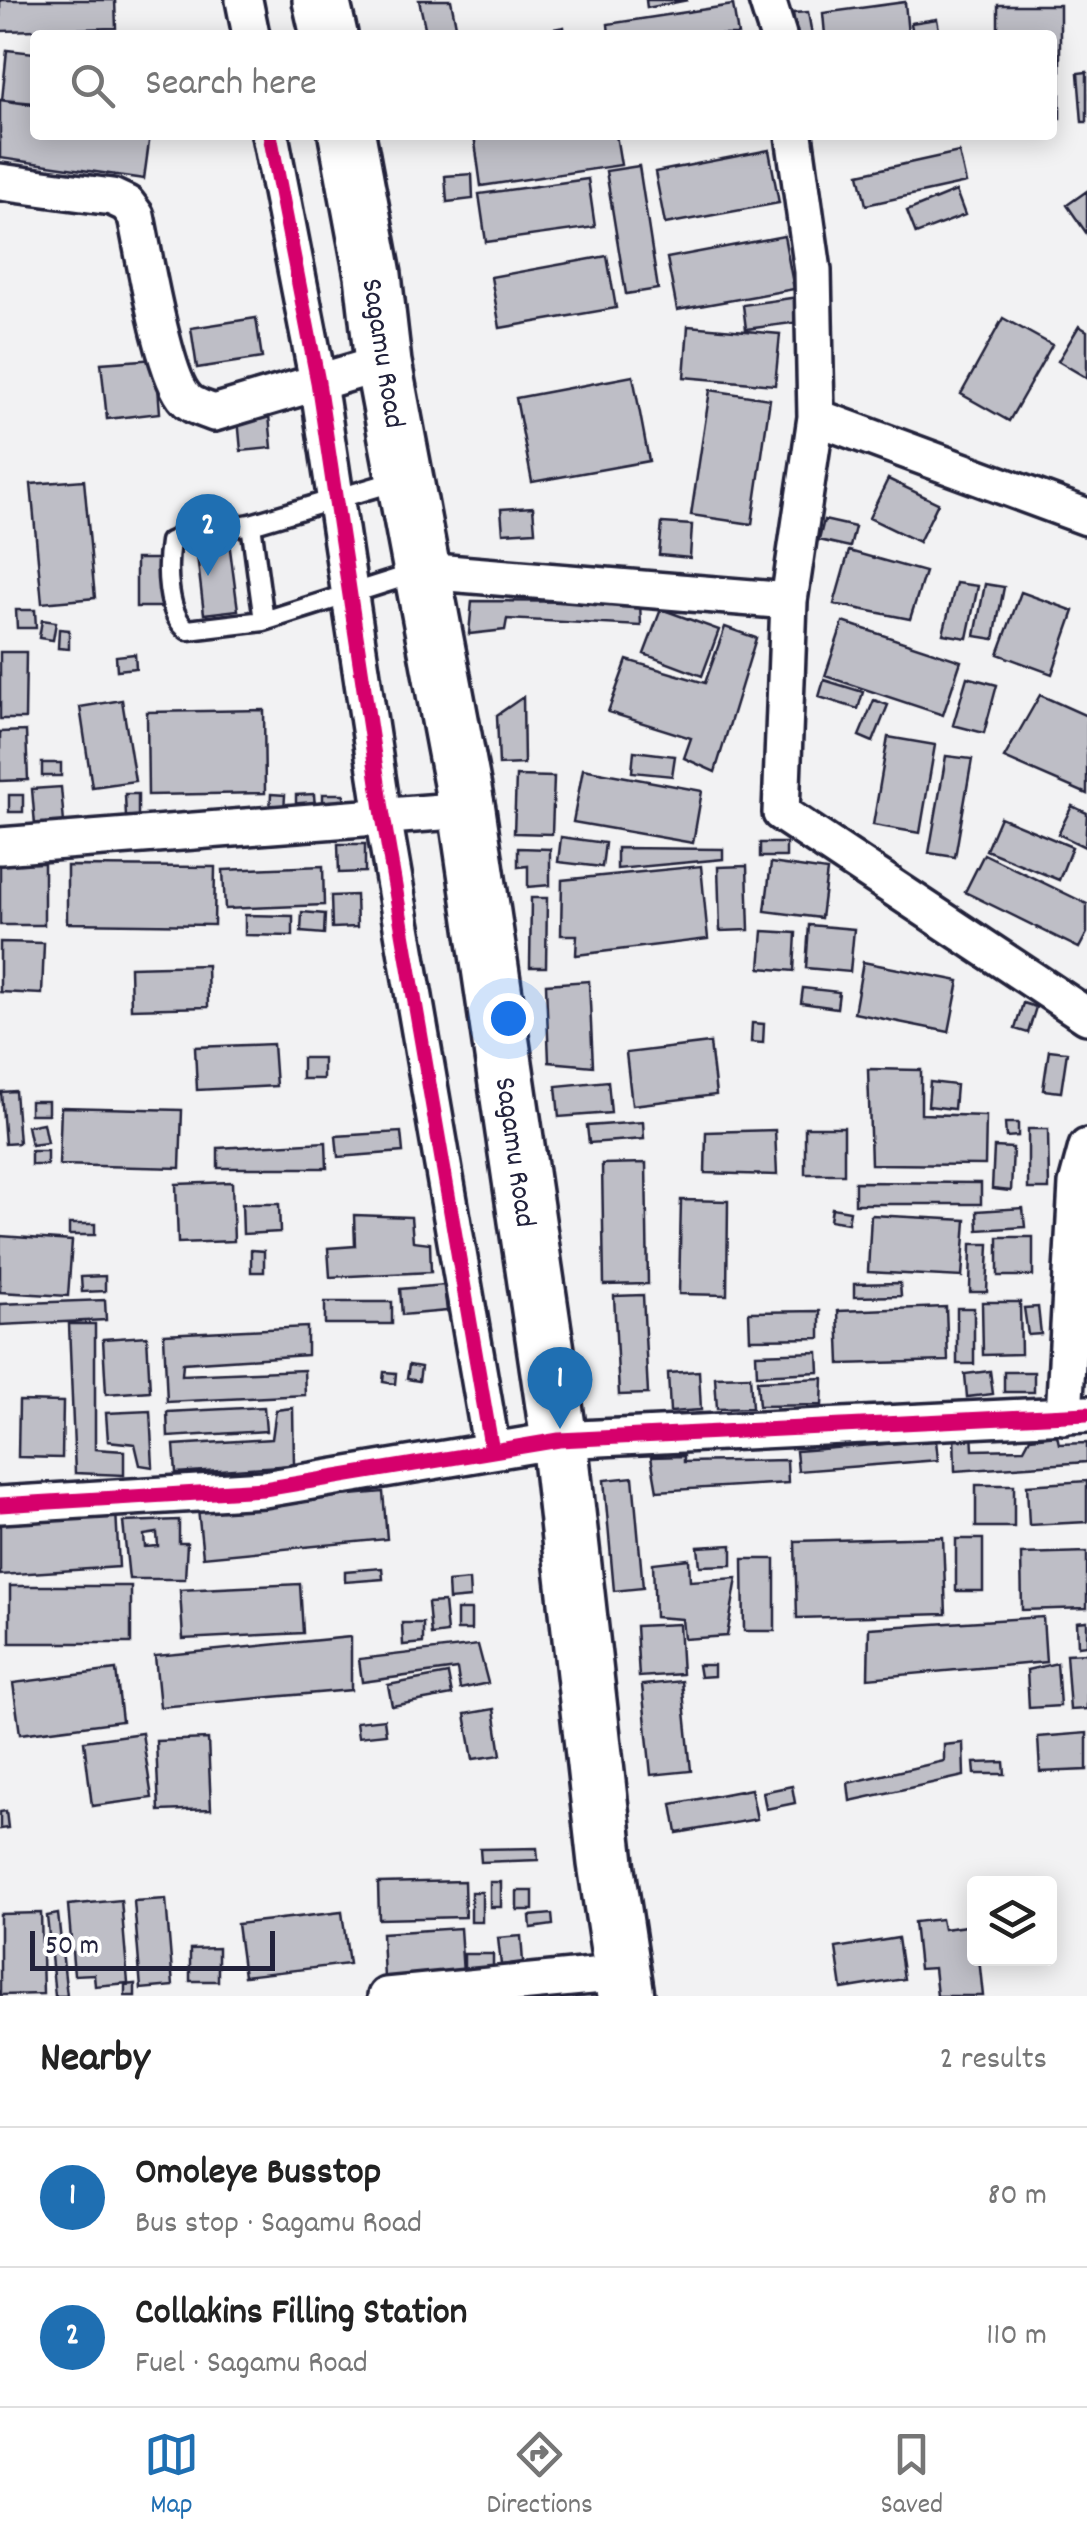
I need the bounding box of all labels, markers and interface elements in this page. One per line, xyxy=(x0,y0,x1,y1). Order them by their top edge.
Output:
search box xyxy=(30,30,1057,140)
icon: search xyxy=(65,58,120,113)
text: Search here xyxy=(145,58,317,113)
street label: Sagamu Road xyxy=(348,276,414,432)
pin: 2 xyxy=(176,494,240,576)
your location xyxy=(483,993,534,1044)
street label: Sagamu Road xyxy=(481,1075,544,1230)
pin: 1 xyxy=(528,1346,592,1429)
map controls xyxy=(967,1876,1057,1966)
button: layers xyxy=(967,1876,1057,1966)
scale bar xyxy=(30,1926,275,1970)
text: 50 m xyxy=(45,1928,99,1968)
text: Nearby xyxy=(40,2031,150,2091)
text: 2 results xyxy=(940,2038,1047,2084)
text: Omoleye Busstop xyxy=(135,2147,381,2202)
text: 1 xyxy=(69,2174,76,2220)
text: 80 m xyxy=(987,2174,1047,2220)
text: Bus stop · Sagamu Road xyxy=(135,2202,422,2248)
text: Collakins Filling Station xyxy=(135,2287,467,2342)
text: 2 xyxy=(66,2314,79,2360)
text: 110 m xyxy=(986,2314,1047,2360)
text: Fuel · Sagamu Road xyxy=(135,2342,368,2388)
tab: Map xyxy=(144,2427,199,2527)
tab: Directions xyxy=(487,2427,593,2527)
tab: Saved xyxy=(881,2427,943,2527)

